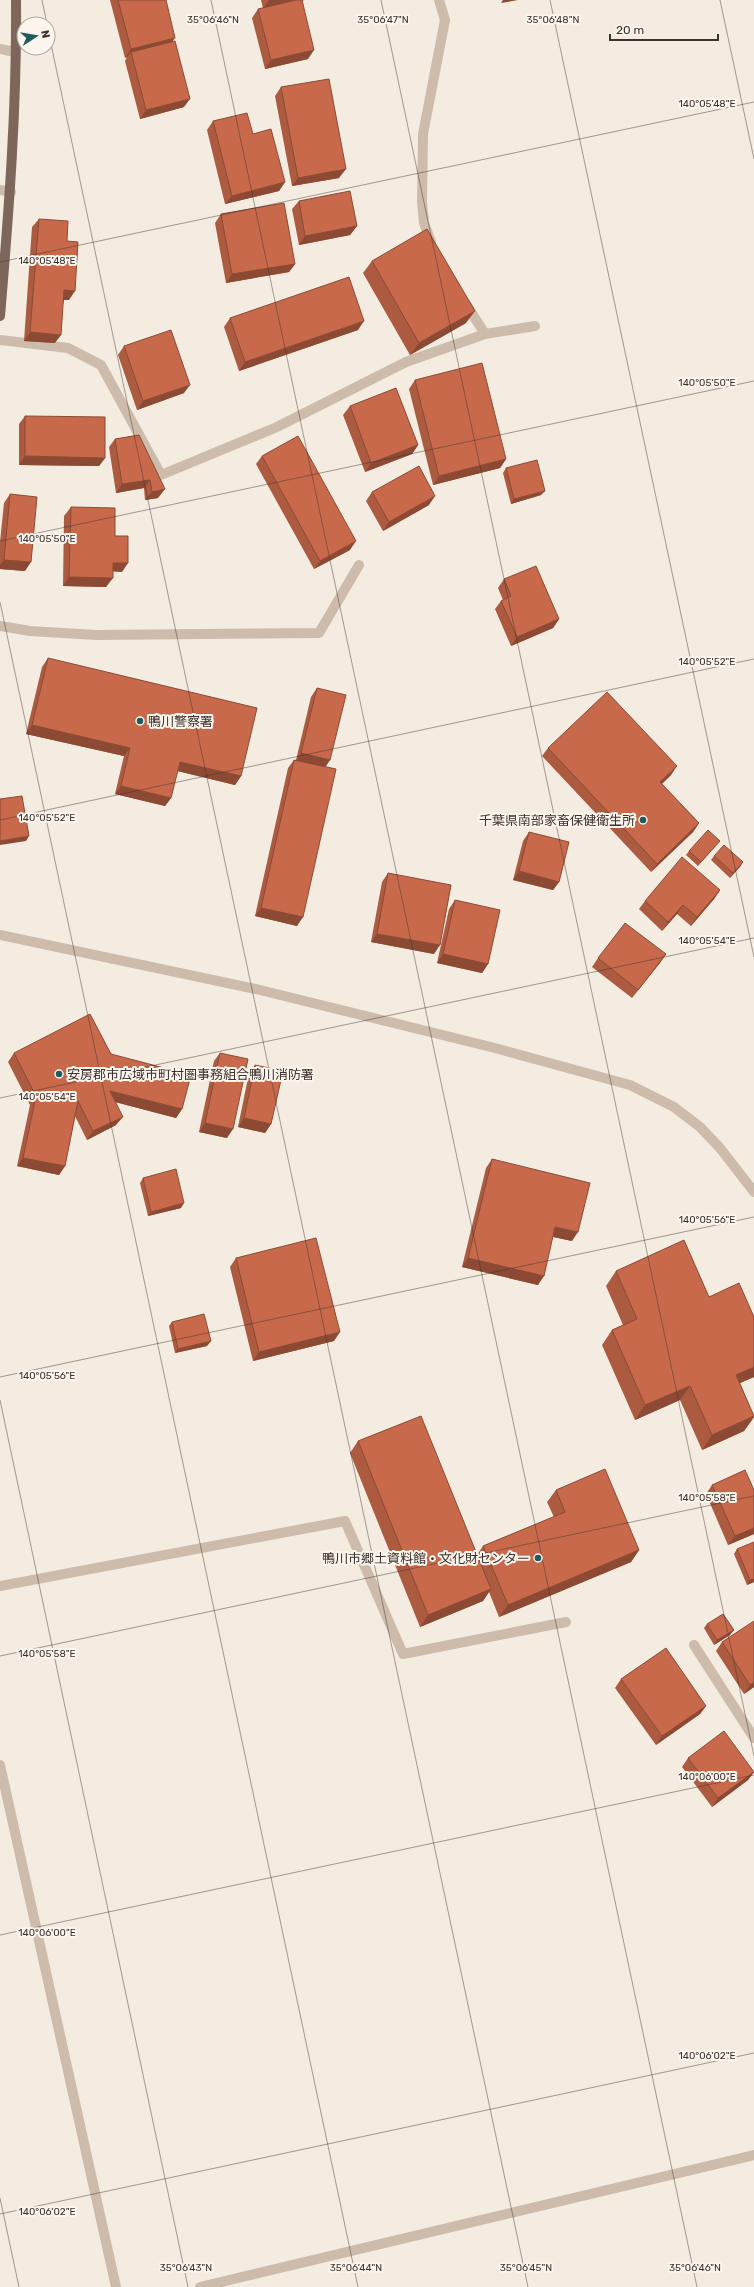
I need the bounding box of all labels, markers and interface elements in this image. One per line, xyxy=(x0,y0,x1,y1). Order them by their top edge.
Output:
text: 35°06'46"N xyxy=(187,14,239,26)
text: 35°06'47"N xyxy=(357,14,409,26)
text: 35°06'48"N xyxy=(527,14,579,26)
north arrow xyxy=(16,16,56,56)
scale bar xyxy=(610,16,718,42)
text: 20 m xyxy=(616,23,644,37)
text: N xyxy=(38,29,52,39)
text: 140°05'48"E xyxy=(678,98,736,110)
text: 140°05'48"E xyxy=(18,255,76,267)
text: 140°05'50"E xyxy=(678,377,736,389)
text: 140°05'50"E xyxy=(18,533,76,545)
text: 140°05'52"E xyxy=(679,656,735,668)
place label: 鴨川警察署 xyxy=(148,714,213,729)
marker: 鴨川警察署 xyxy=(135,716,145,726)
text: 140°05'52"E xyxy=(19,812,75,824)
place label: 千葉県南部家畜保健衛生所 xyxy=(479,813,635,828)
marker: 千葉県南部家畜保健衛生所 xyxy=(638,815,648,825)
text: 140°05'54"E xyxy=(679,935,735,947)
place label: 安房郡市広域市町村圏事務組合鴨川消防署 xyxy=(67,1067,314,1082)
marker: 安房郡市広域市町村圏事務組合鴨川消防署 xyxy=(54,1069,64,1079)
text: 140°05'54"E xyxy=(19,1091,75,1103)
text: 140°05'56"E xyxy=(679,1214,735,1226)
text: 140°05'56"E xyxy=(19,1370,75,1382)
text: 140°05'58"E xyxy=(678,1492,736,1504)
place label: 鴨川市郷土資料館・文化財センター xyxy=(322,1551,530,1566)
marker: 鴨川市郷土資料館・文化財センター xyxy=(533,1553,543,1563)
text: 140°05'58"E xyxy=(18,1648,76,1660)
text: 140°06'00"E xyxy=(678,1771,736,1783)
text: 140°06'00"E xyxy=(18,1927,76,1939)
text: 140°06'02"E xyxy=(679,2050,735,2062)
text: 140°06'02"E xyxy=(19,2206,75,2218)
text: 35°06'43"N xyxy=(160,2262,212,2274)
text: 35°06'44"N xyxy=(330,2262,382,2274)
text: 35°06'45"N xyxy=(500,2262,552,2274)
text: 35°06'46"N xyxy=(669,2262,721,2274)

